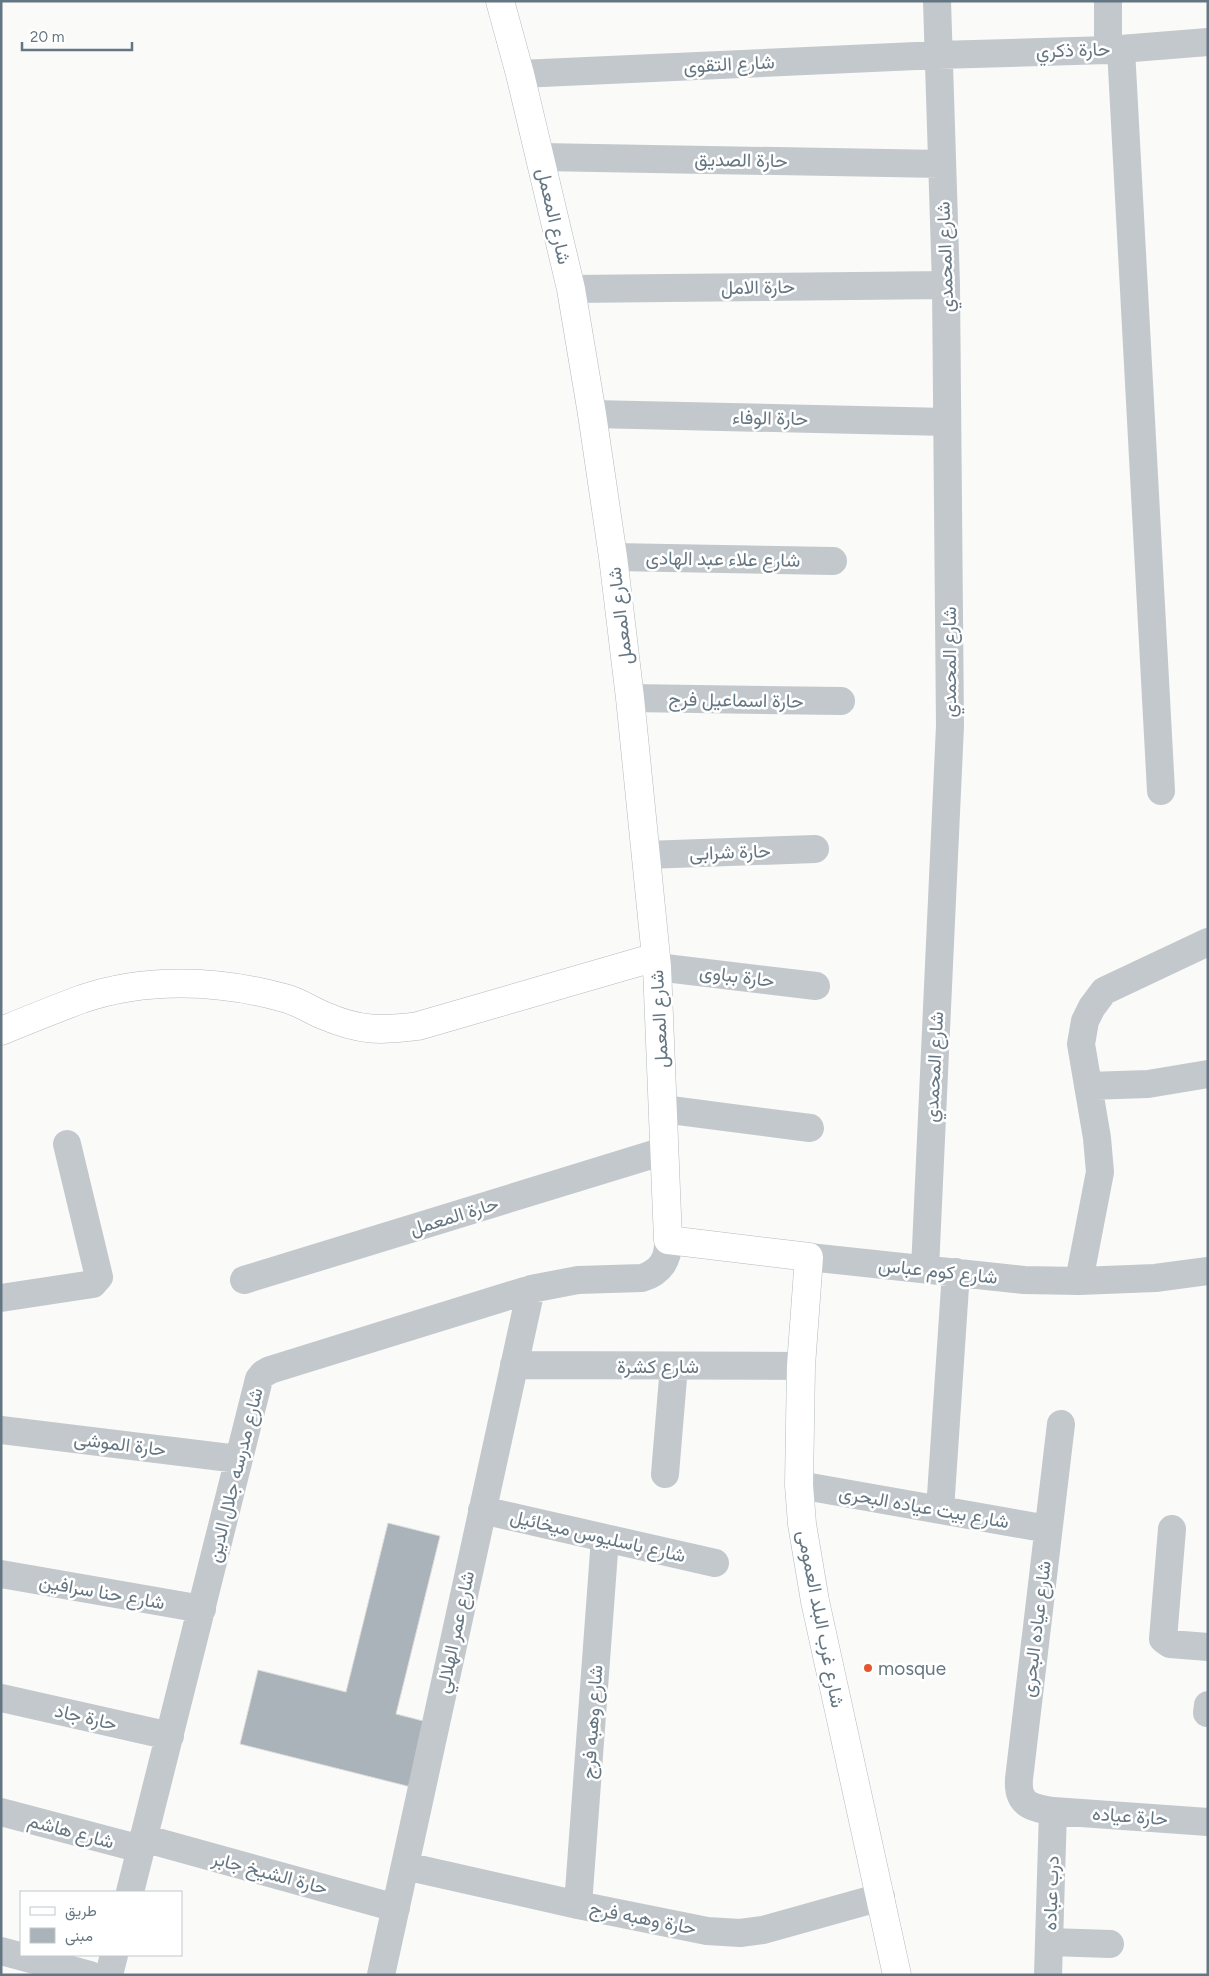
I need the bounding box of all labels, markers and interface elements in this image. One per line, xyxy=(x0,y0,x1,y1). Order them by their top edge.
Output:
scale bar xyxy=(22,20,132,52)
text: 20 m xyxy=(30,28,64,46)
street label: حارة ذكري xyxy=(1035,37,1111,67)
street label: شارع التقوى xyxy=(683,50,775,79)
street label: حارة الصديق xyxy=(694,148,788,172)
street label: شارع المعمل xyxy=(531,166,576,267)
street label: شارع المحمدي xyxy=(932,201,962,313)
street label: حارة الامل xyxy=(721,275,795,299)
street label: حارة الوفاء xyxy=(732,406,808,430)
street label: شارع علاء عبد الهادى xyxy=(645,546,801,573)
street label: شارع المعمل xyxy=(603,566,638,666)
street label: شارع المحمدي xyxy=(938,606,965,718)
street label: حارة اسماعيل فرج xyxy=(668,687,804,714)
street label: حارة شرابى xyxy=(689,839,771,865)
street label: حارة بباوى xyxy=(698,960,776,992)
street label: شارع المعمل xyxy=(645,969,674,1069)
street label: شارع المحمدي xyxy=(920,1011,952,1123)
street label: حارة المعمل xyxy=(407,1192,501,1240)
street label: شارع كوم عباس xyxy=(877,1253,999,1290)
street label: شارع كشرة xyxy=(617,1355,699,1379)
street label: شارع مدرسه جلال الدين xyxy=(202,1385,269,1565)
street label: حارة الموشى xyxy=(73,1427,167,1461)
street label: شارع بيت عياده البحرى xyxy=(837,1481,1011,1534)
street label: شارع باسليوس ميخائيل xyxy=(508,1505,688,1568)
street label: شارع غرب البلد العمومى xyxy=(792,1528,849,1710)
street label: شارع عياده البحرى xyxy=(1016,1559,1057,1699)
street label: شارع عمر الهلالي xyxy=(431,1569,483,1696)
street label: شارع حنا سرافين xyxy=(37,1570,167,1615)
place label: mosque xyxy=(878,1657,946,1680)
marker: mosque xyxy=(862,1662,874,1674)
street label: شارع وهبه فرج xyxy=(577,1664,608,1780)
street label: حارة جاد xyxy=(53,1699,119,1735)
street label: حارة عياده xyxy=(1091,1802,1169,1830)
street label: شارع هاشم xyxy=(25,1808,117,1854)
street label: حارة الشيخ جابر xyxy=(208,1846,330,1901)
street label: درب عباده xyxy=(1038,1855,1064,1931)
legend xyxy=(20,1891,182,1956)
street label: حارة وهبه فرج xyxy=(588,1896,698,1941)
text: طريق xyxy=(65,1902,97,1921)
text: مبنى xyxy=(65,1927,93,1946)

